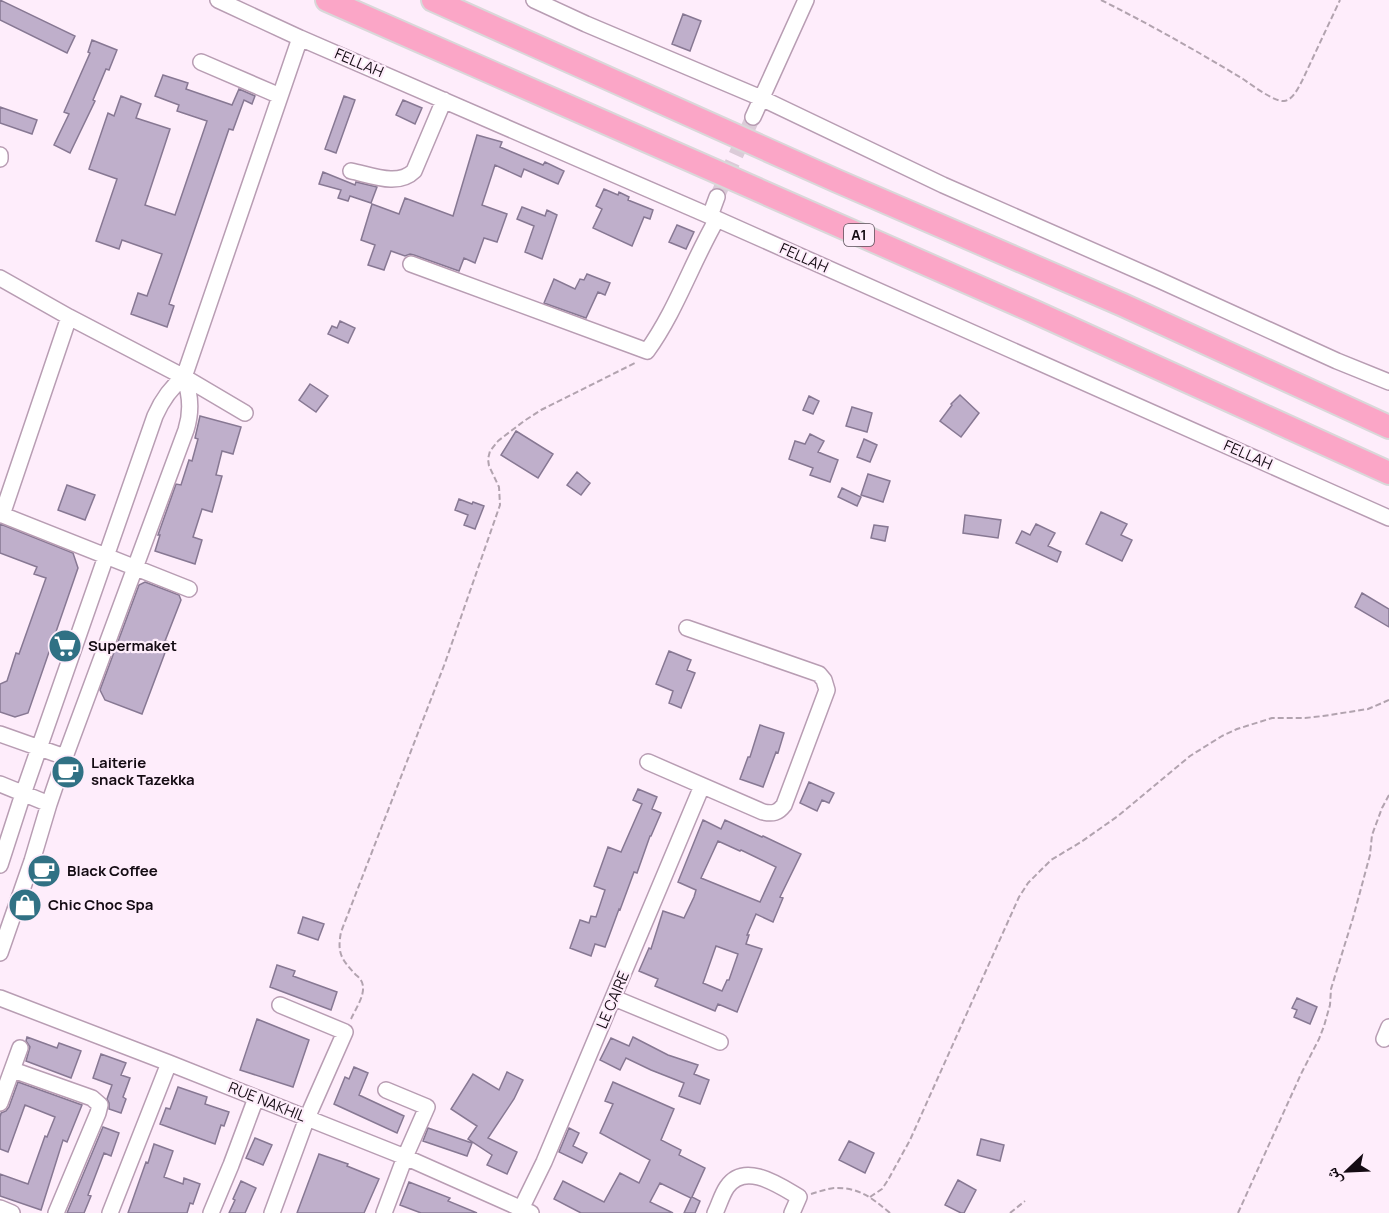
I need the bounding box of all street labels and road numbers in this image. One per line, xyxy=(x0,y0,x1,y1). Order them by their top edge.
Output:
street label: FELLAH xyxy=(332,43,387,82)
road number: A1 xyxy=(844,224,874,246)
street label: FELLAH xyxy=(777,238,832,278)
street label: FELLAH xyxy=(1221,435,1276,475)
street label: LE CAIRE xyxy=(591,968,634,1032)
street label: RUE NAKHIL xyxy=(225,1077,309,1127)

